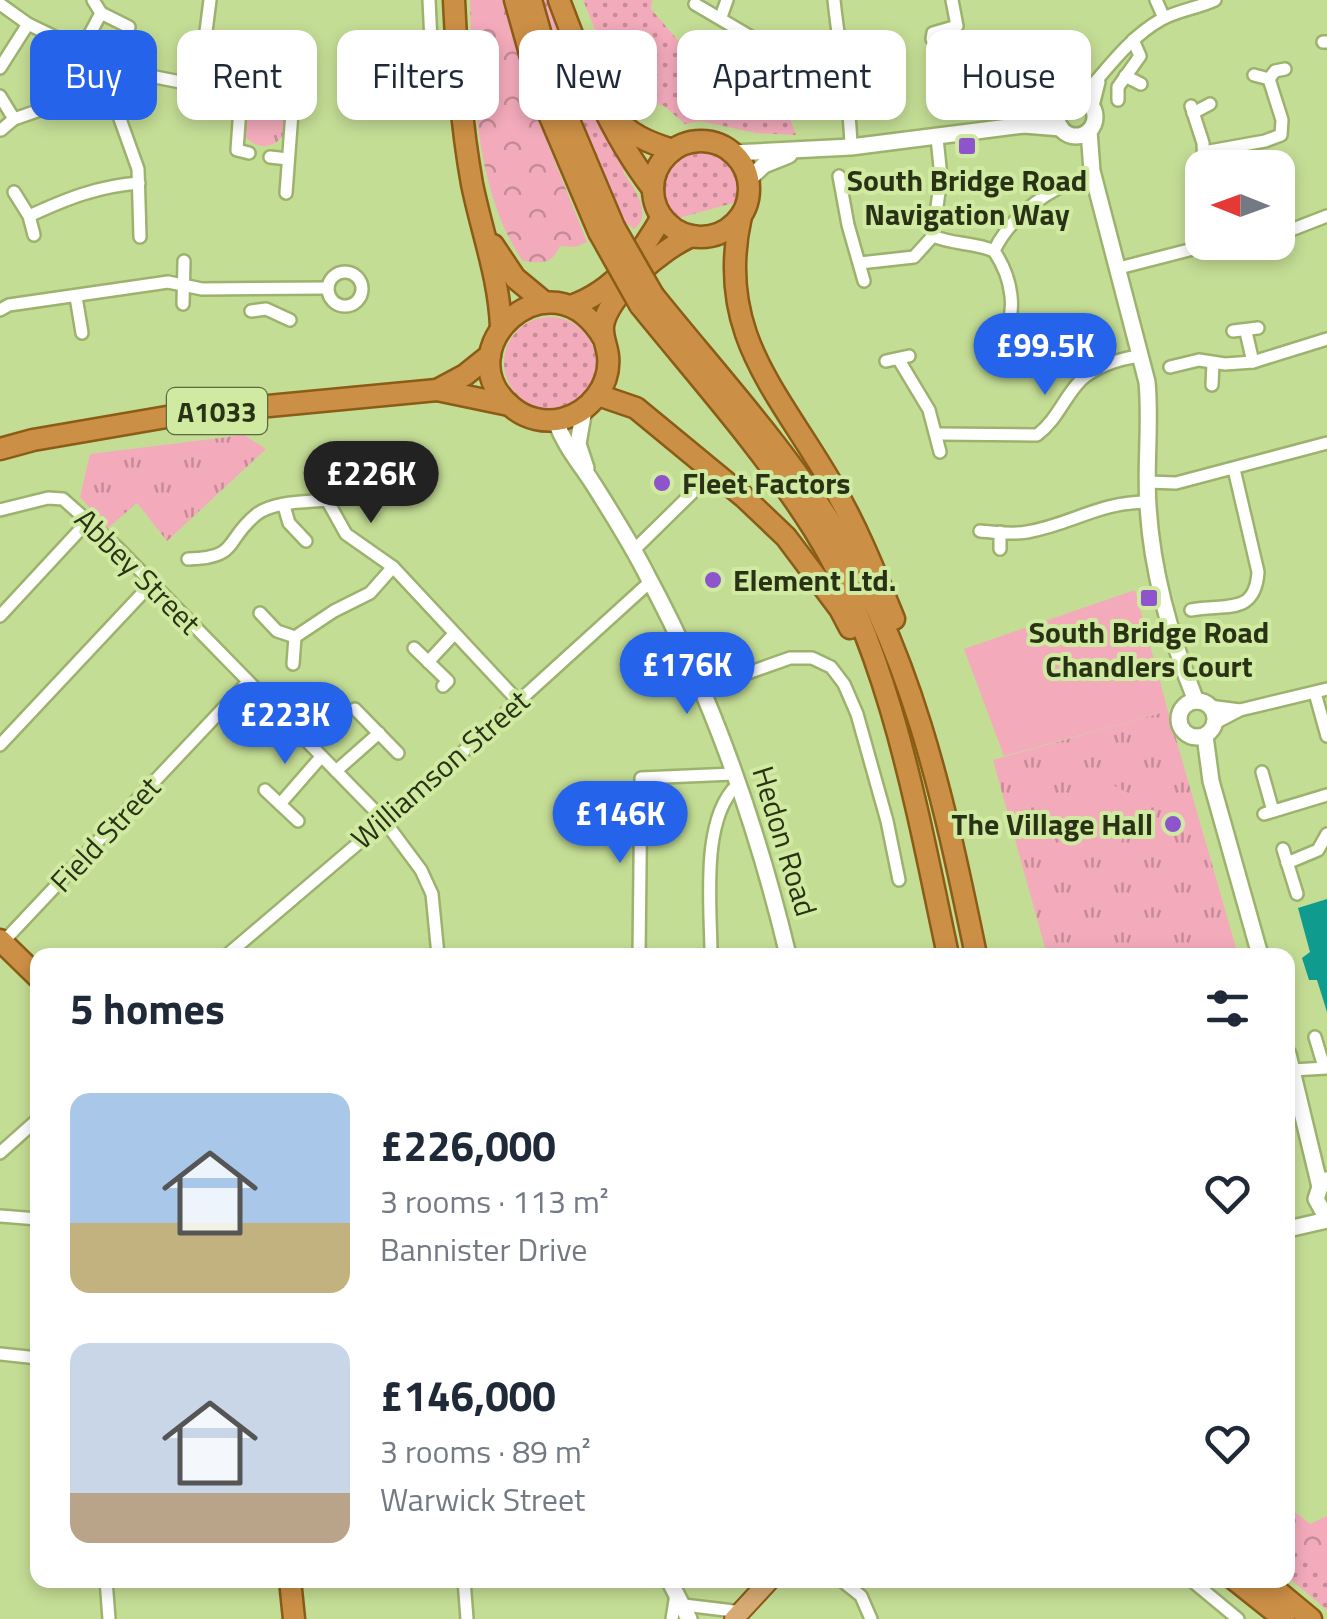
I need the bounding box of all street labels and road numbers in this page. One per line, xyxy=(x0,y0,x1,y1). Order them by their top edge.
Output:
road number: A1033 xyxy=(167,388,267,434)
street label: Abbey Street xyxy=(64,497,212,645)
street label: Williamson Street xyxy=(341,678,540,860)
street label: Hedon Road xyxy=(740,760,830,922)
street label: Field Street xyxy=(39,765,171,902)

